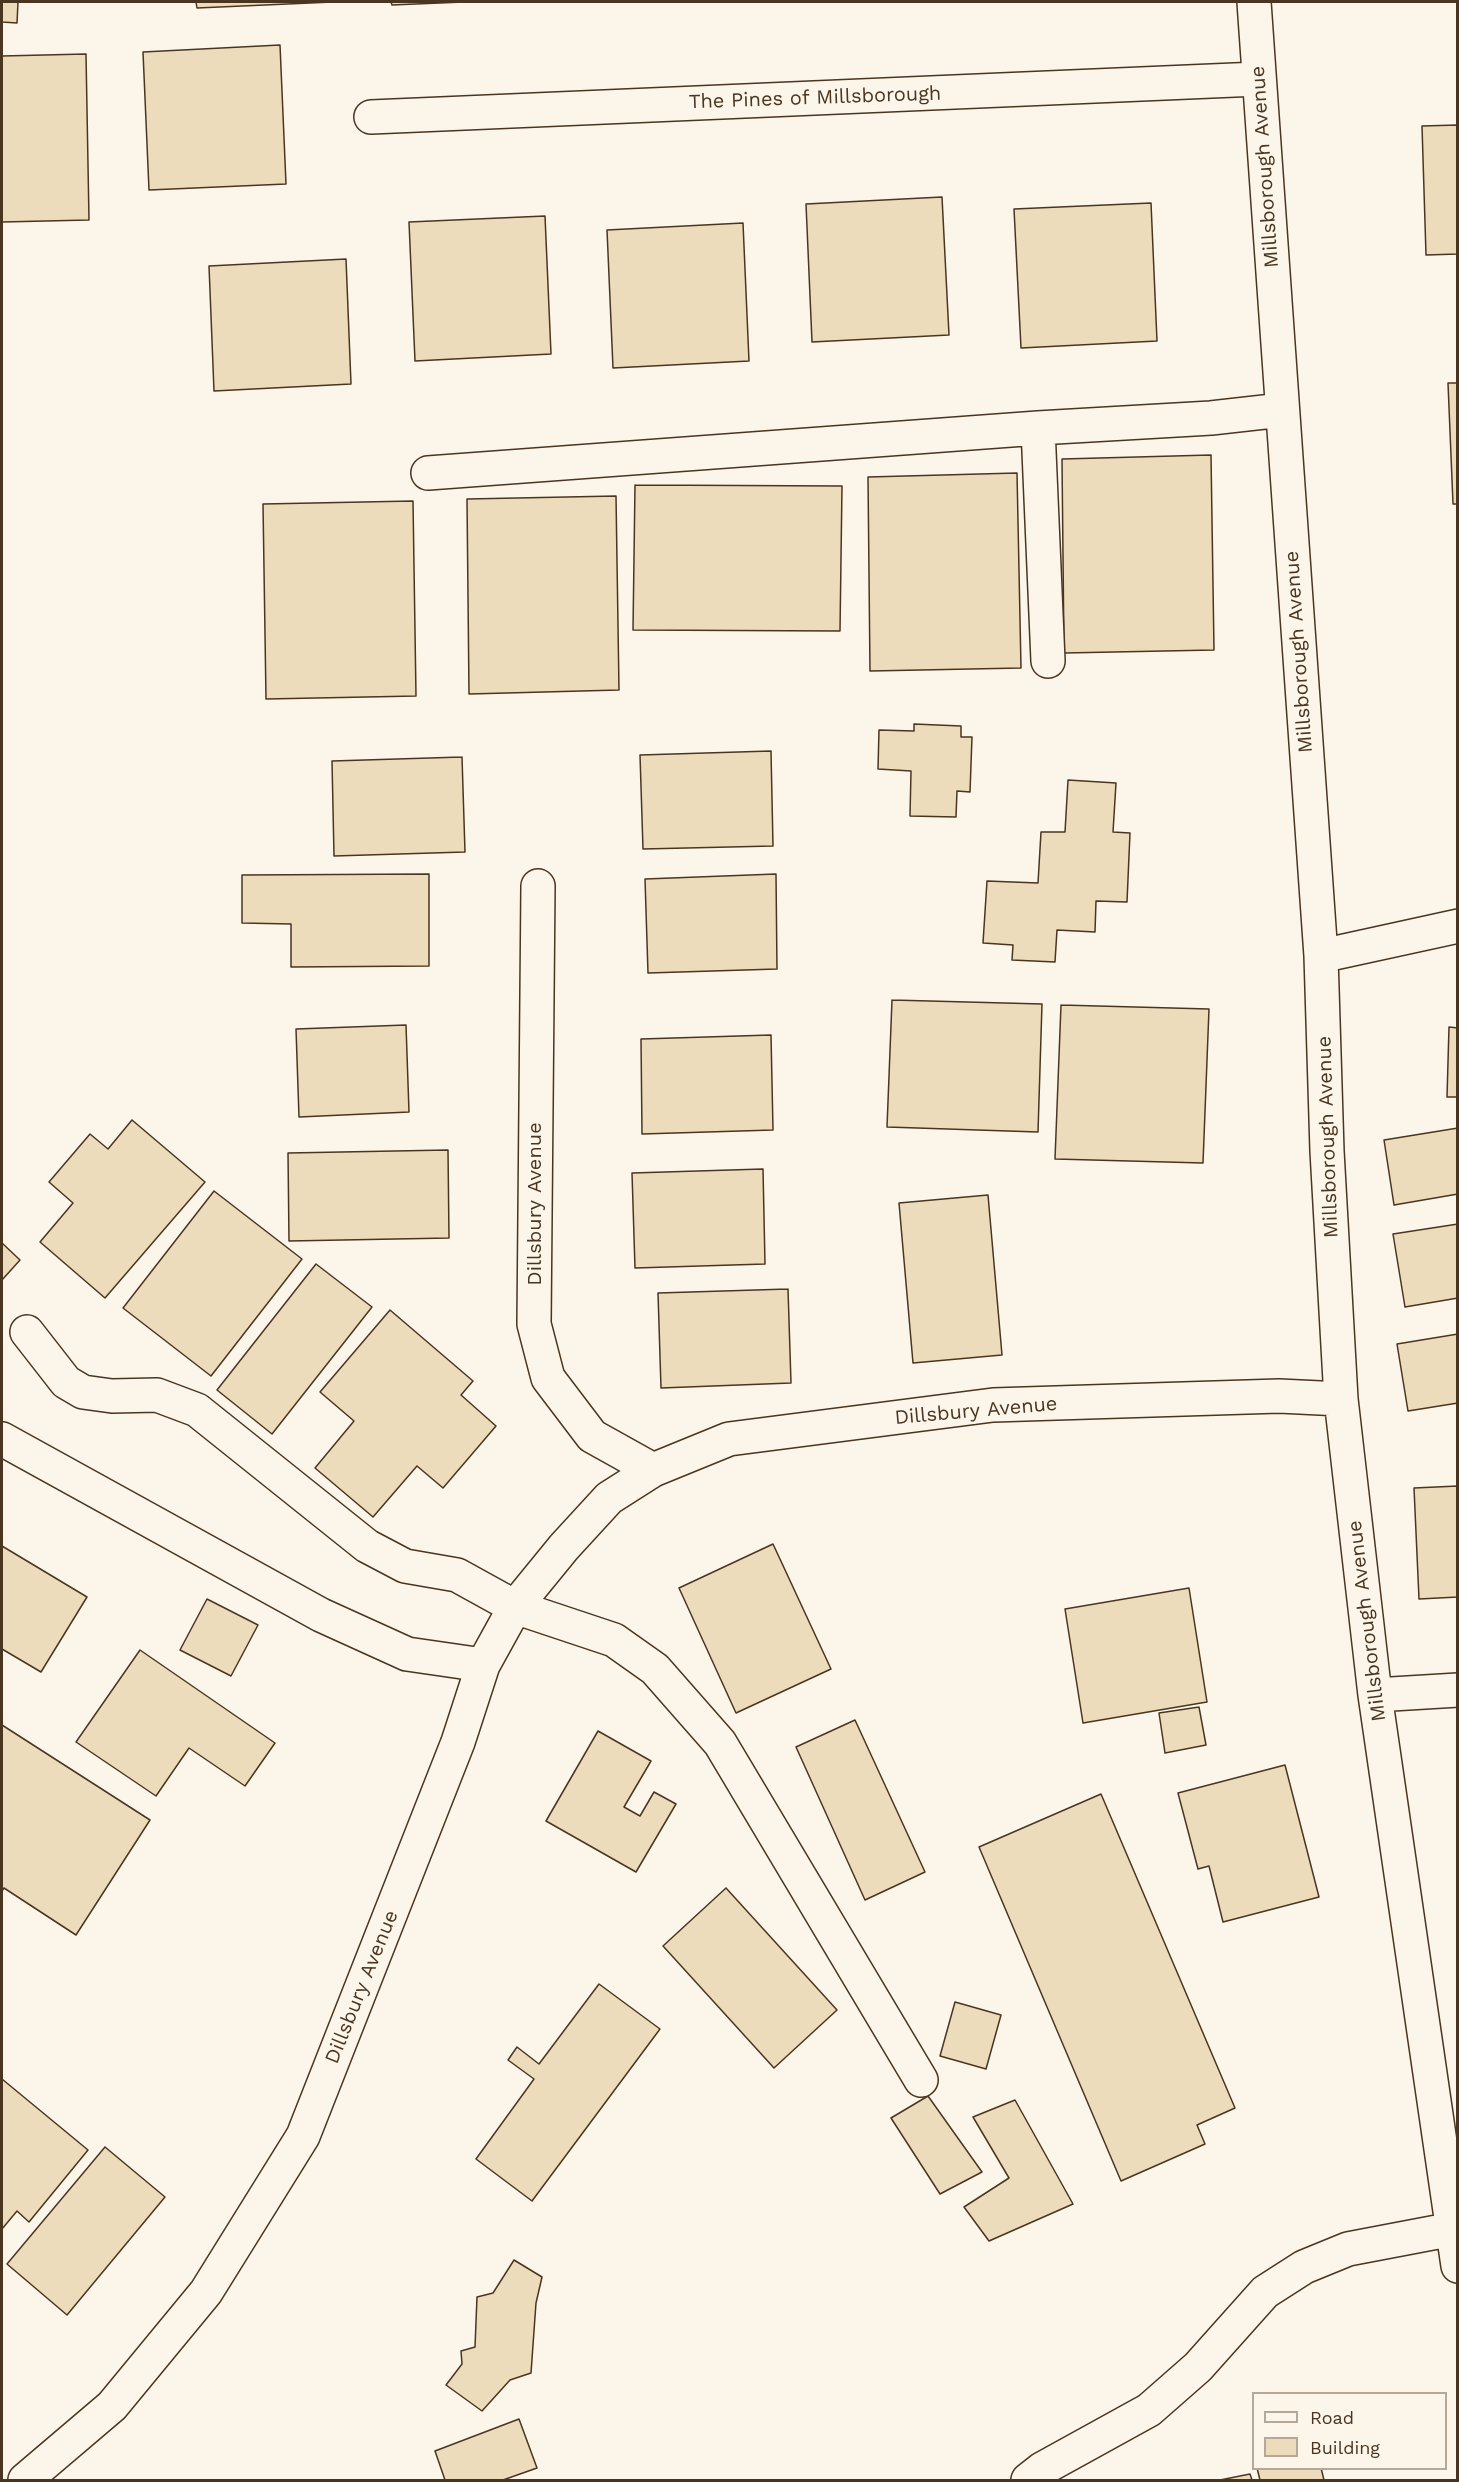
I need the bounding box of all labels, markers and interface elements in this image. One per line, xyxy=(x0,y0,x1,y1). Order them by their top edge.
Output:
street label: Millsborough Avenue xyxy=(1246,65,1284,269)
street label: The Pines of Millsborough xyxy=(688,82,942,114)
street label: Millsborough Avenue xyxy=(1280,550,1318,754)
street label: Millsborough Avenue xyxy=(1312,1035,1344,1239)
street label: Dillsbury Avenue xyxy=(523,1122,547,1286)
street label: Dillsbury Avenue xyxy=(894,1392,1058,1430)
street label: Millsborough Avenue xyxy=(1343,1519,1391,1723)
street label: Dillsbury Avenue xyxy=(320,1907,404,2067)
legend xyxy=(1252,2392,1447,2470)
text: Road xyxy=(1310,2407,1354,2428)
text: Building xyxy=(1310,2437,1380,2458)

